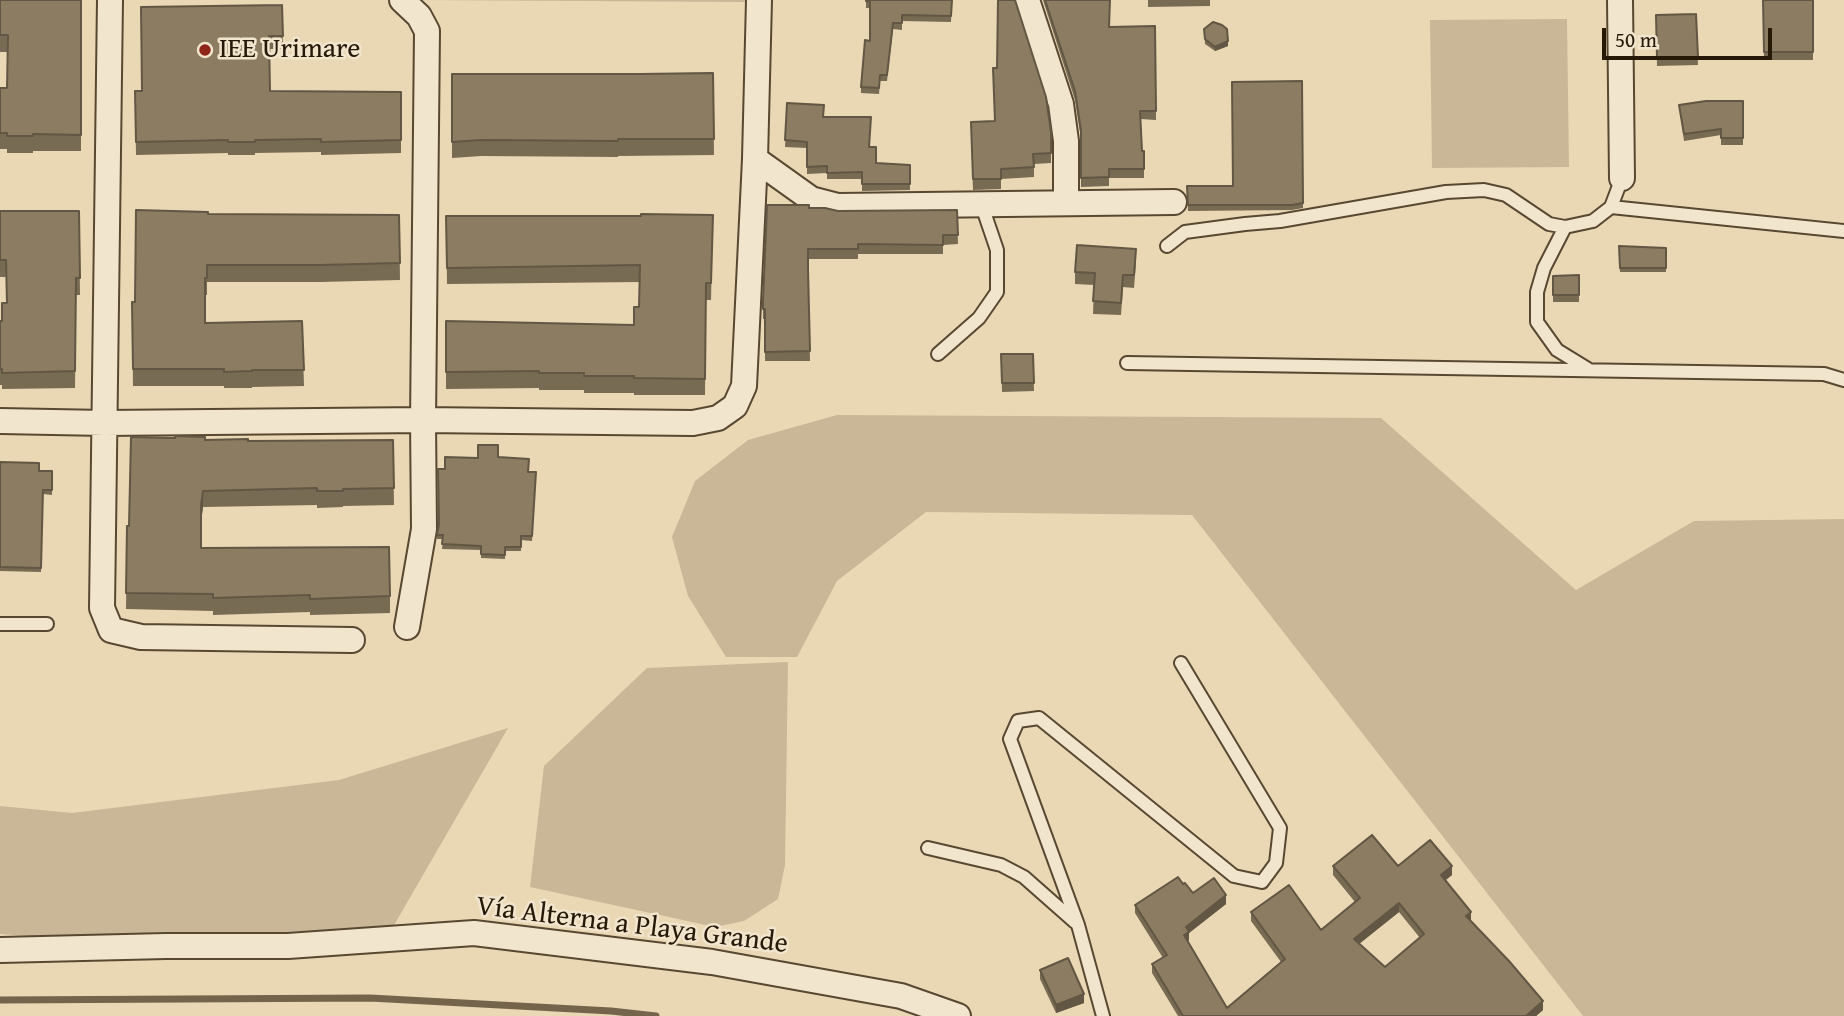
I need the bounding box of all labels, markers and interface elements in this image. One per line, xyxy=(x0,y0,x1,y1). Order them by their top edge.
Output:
scale bar xyxy=(1606,14,1776,58)
text: 50 m xyxy=(1615,24,1657,55)
place label: IEE Urimare xyxy=(219,33,360,67)
marker: IEE Urimare xyxy=(197,42,213,58)
street label: Vía Alterna a Playa Grande xyxy=(474,890,790,962)

